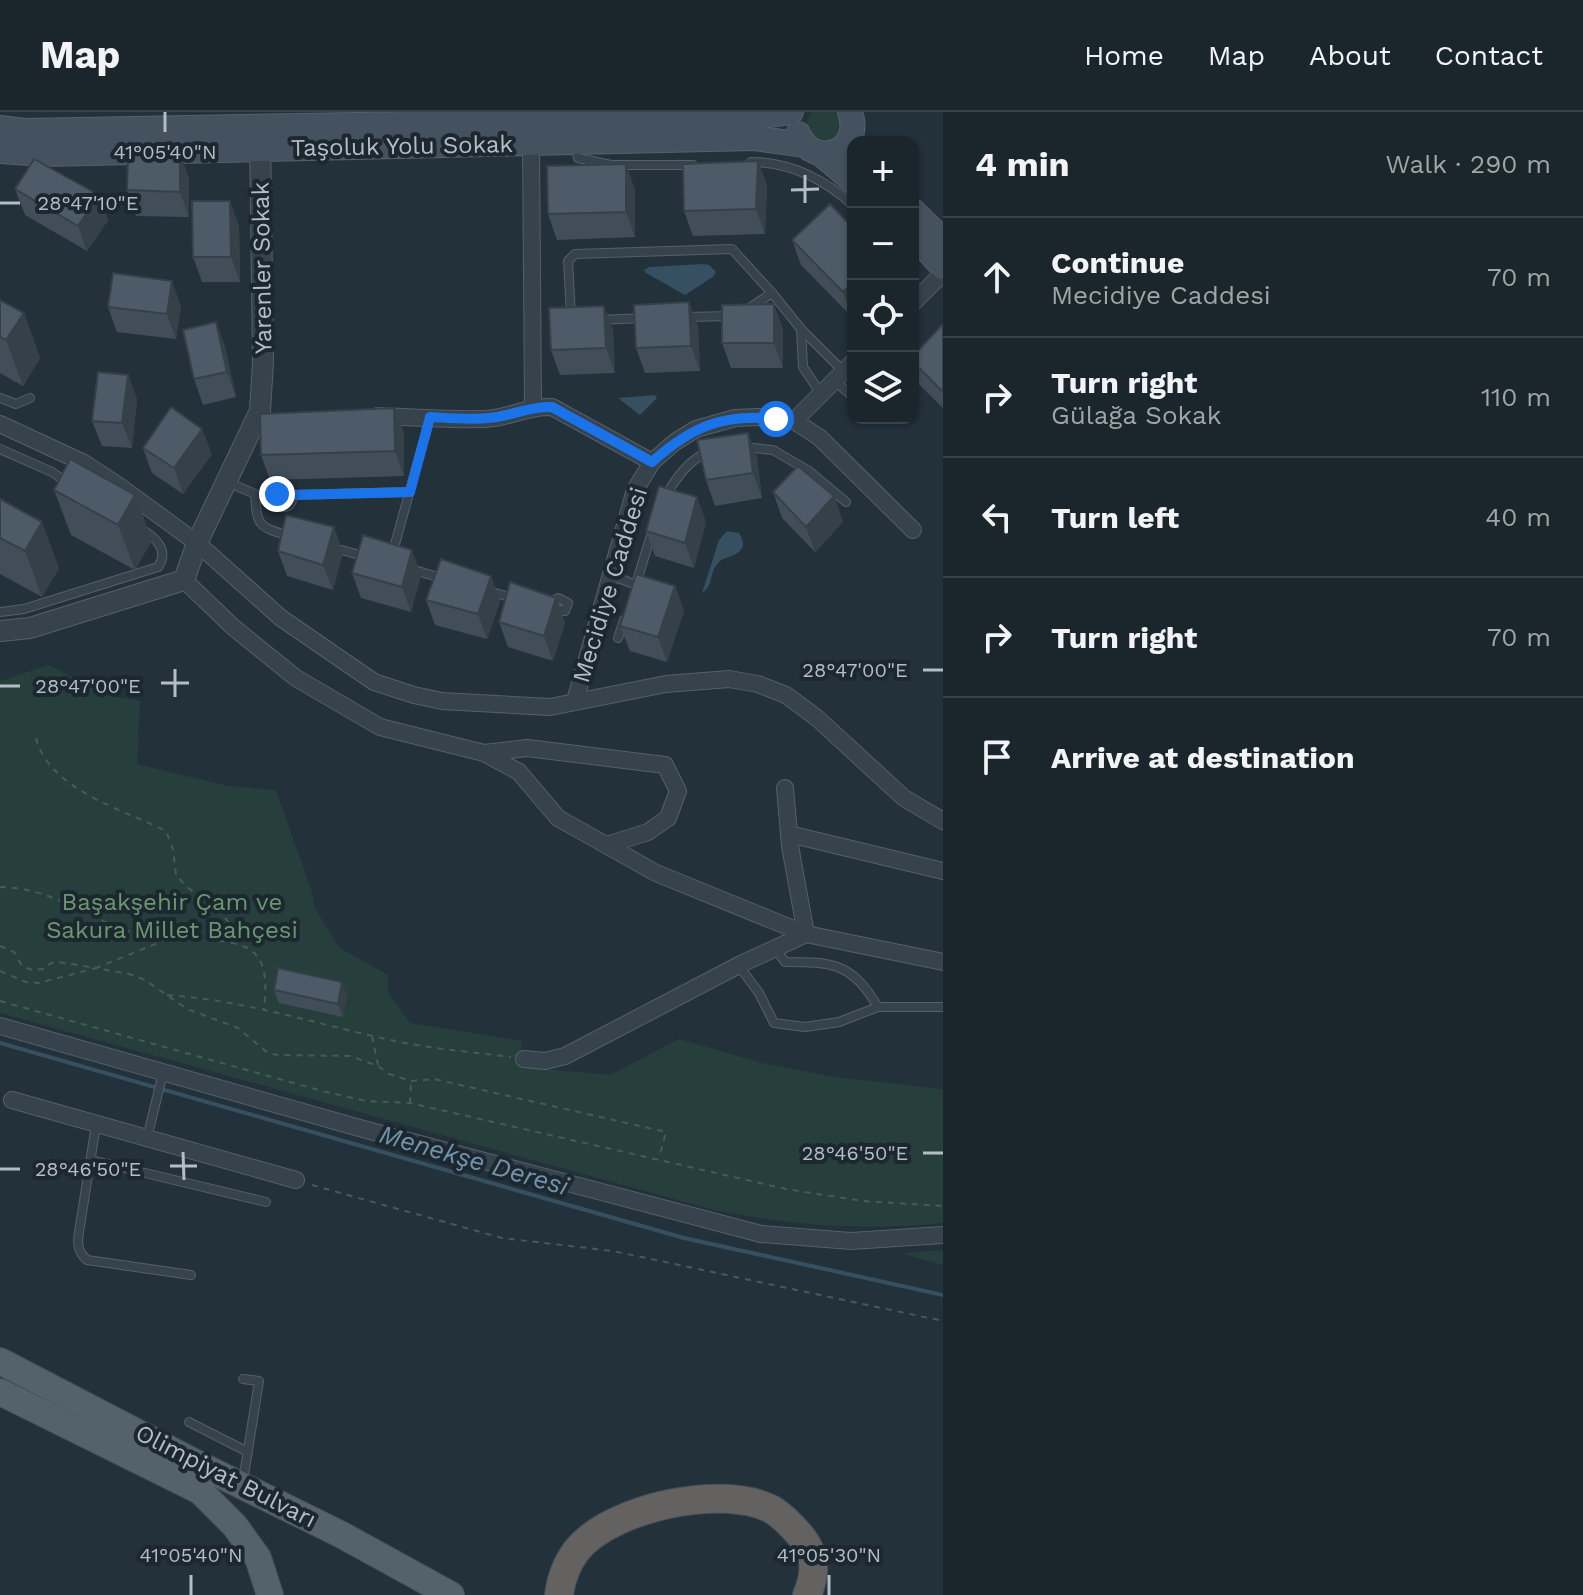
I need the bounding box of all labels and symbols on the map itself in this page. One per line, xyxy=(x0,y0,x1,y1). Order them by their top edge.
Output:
street label: Taşoluk Yolu Sokak xyxy=(291,130,514,162)
text: 41°05'40"N xyxy=(113,140,217,164)
street label: Yarenler Sokak xyxy=(246,181,278,354)
text: 28°47'10"E xyxy=(38,191,138,215)
route start xyxy=(758,401,794,437)
route end xyxy=(259,476,295,512)
street label: Mecidiye Caddesi xyxy=(567,484,653,686)
text: 28°47'00"E xyxy=(802,658,908,682)
text: 28°47'00"E xyxy=(35,674,141,698)
park label: Başakşehir Çam ve Sakura Millet Bahçesi xyxy=(46,888,298,944)
water label: Menekşe Deresi xyxy=(376,1119,573,1202)
text: 28°46'50"E xyxy=(802,1141,908,1165)
text: 28°46'50"E xyxy=(35,1157,141,1181)
street label: Olimpiyat Bulvarı xyxy=(131,1418,321,1534)
text: 41°05'40"N xyxy=(139,1543,243,1567)
text: 41°05'30"N xyxy=(777,1543,881,1567)

